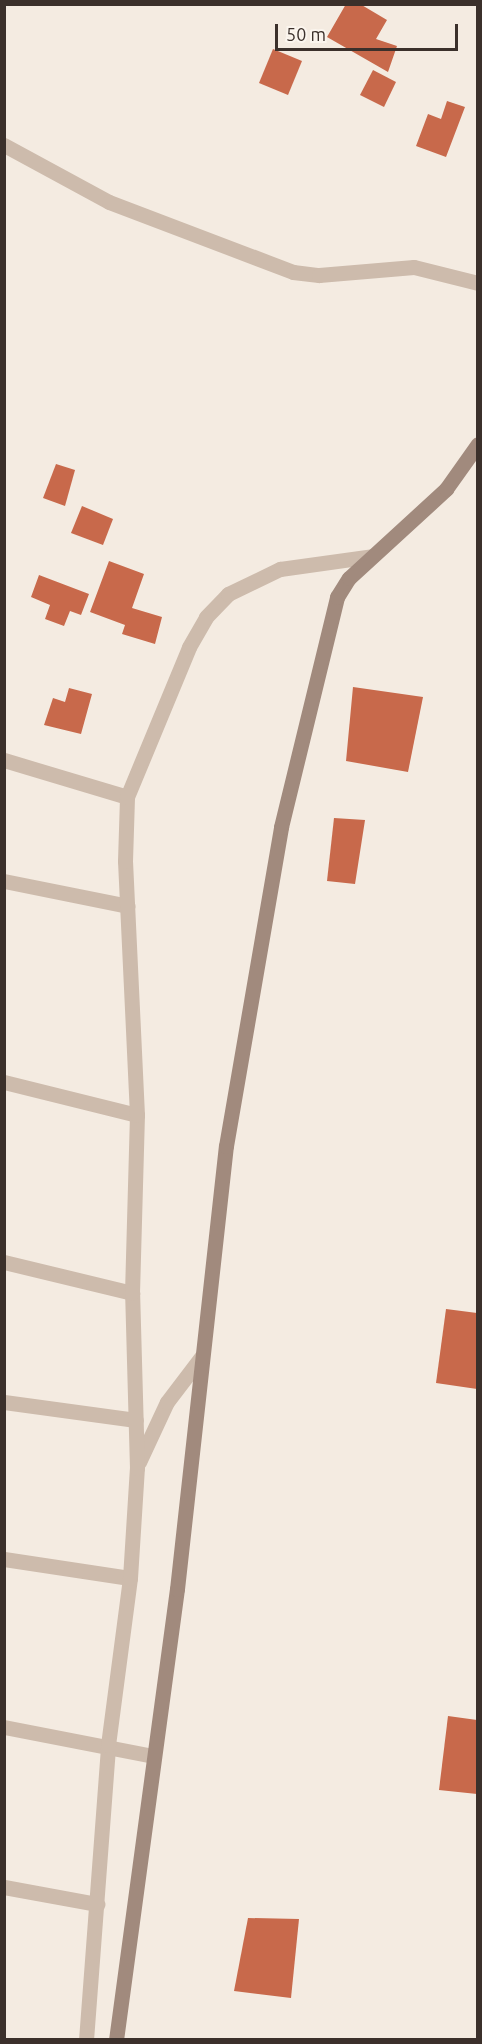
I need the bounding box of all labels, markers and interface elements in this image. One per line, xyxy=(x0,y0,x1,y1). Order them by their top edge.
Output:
scale bar xyxy=(278,12,461,50)
text: 50 m xyxy=(286,24,326,44)

